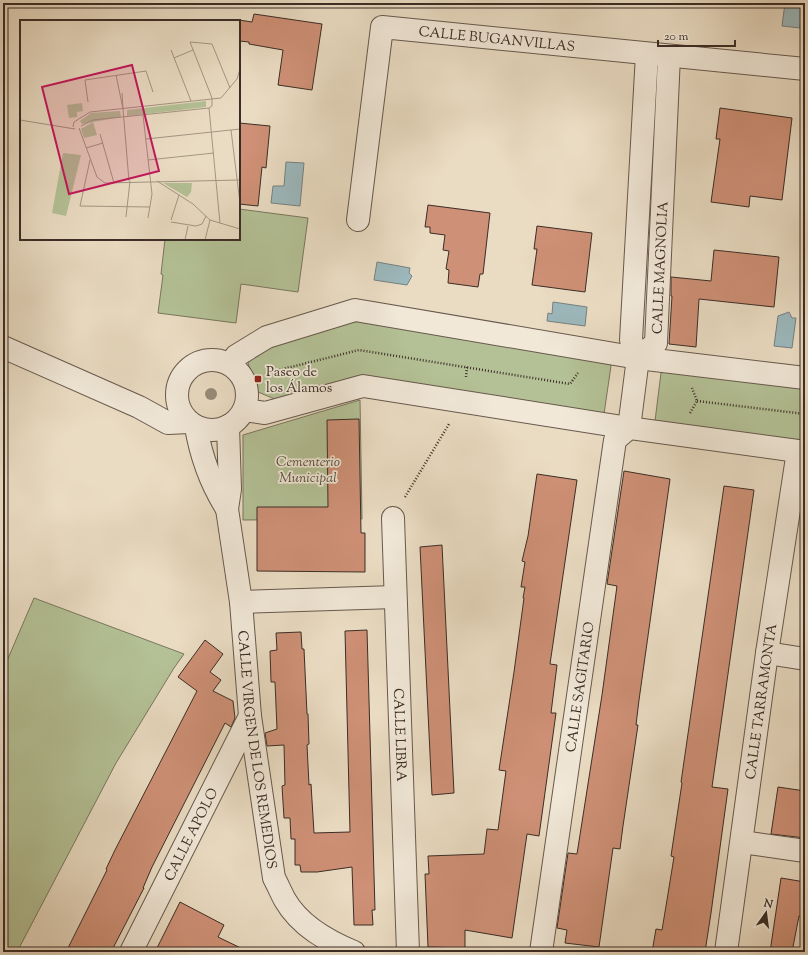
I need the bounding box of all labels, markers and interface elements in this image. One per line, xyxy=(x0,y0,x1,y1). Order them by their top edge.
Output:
inset map xyxy=(20,20,240,240)
scale bar xyxy=(658,22,735,48)
street label: CALLE BUGANVILLAS xyxy=(418,23,576,58)
text: 20 m xyxy=(664,28,689,46)
street label: CALLE MAGNOLIA xyxy=(648,200,674,334)
place label: Paseo de los Álamos xyxy=(266,363,332,399)
marker: Paseo de los Álamos xyxy=(253,374,263,384)
park label: Cementerio Municipal xyxy=(276,453,340,489)
street label: CALLE SAGITARIO xyxy=(562,620,601,754)
street label: CALLE TARRAMONTA xyxy=(742,622,783,781)
street label: CALLE VIRGEN DE LOS REMEDIOS xyxy=(231,630,281,871)
street label: CALLE LIBRA xyxy=(387,688,410,783)
street label: CALLE APOLO xyxy=(160,785,224,885)
north arrow xyxy=(746,893,786,933)
text: N xyxy=(761,895,775,913)

